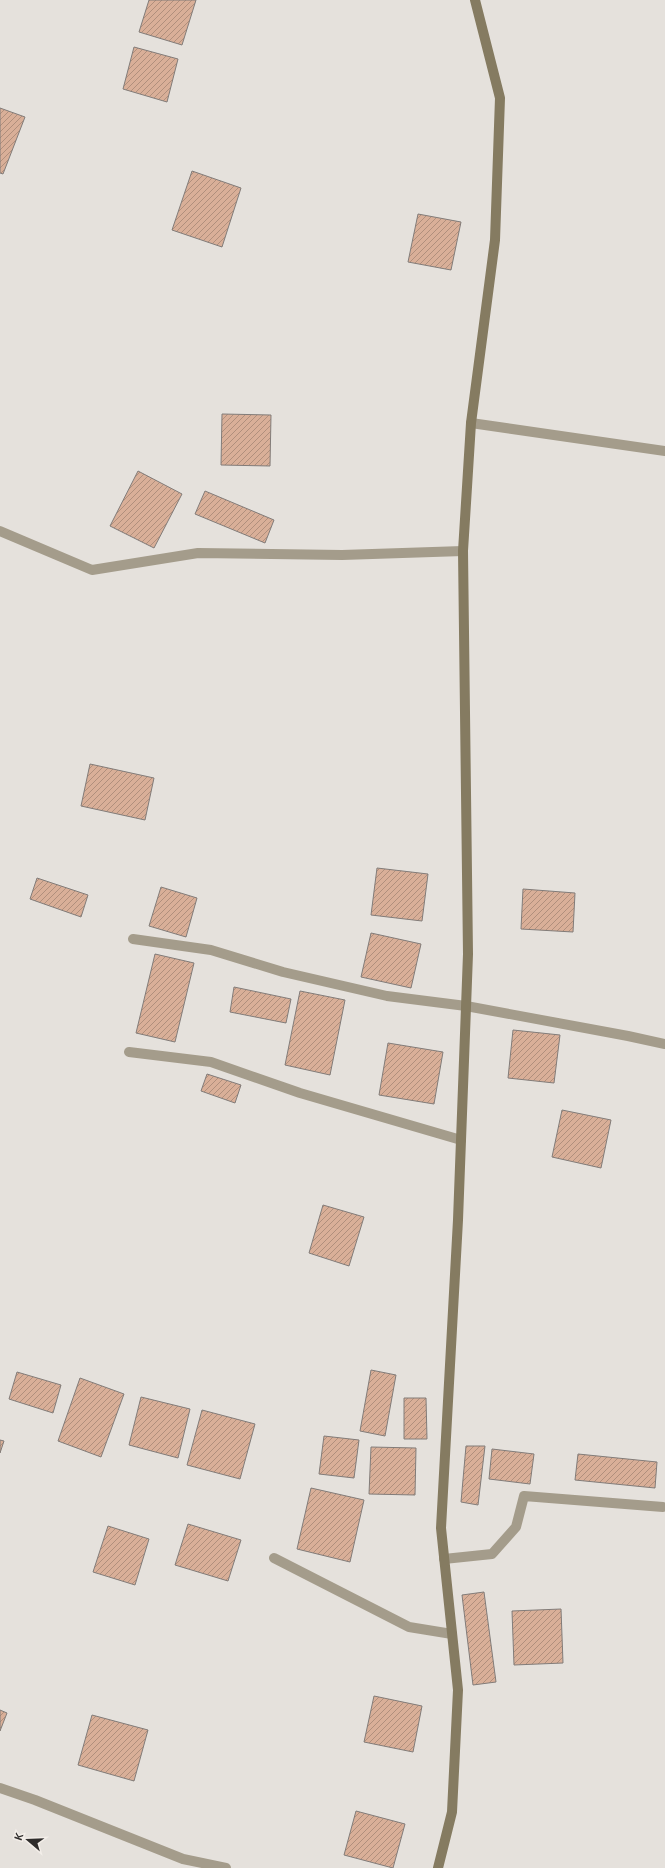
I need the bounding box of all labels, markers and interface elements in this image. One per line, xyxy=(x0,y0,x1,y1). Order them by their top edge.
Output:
north arrow xyxy=(8,1820,48,1860)
text: K xyxy=(11,1831,26,1842)

